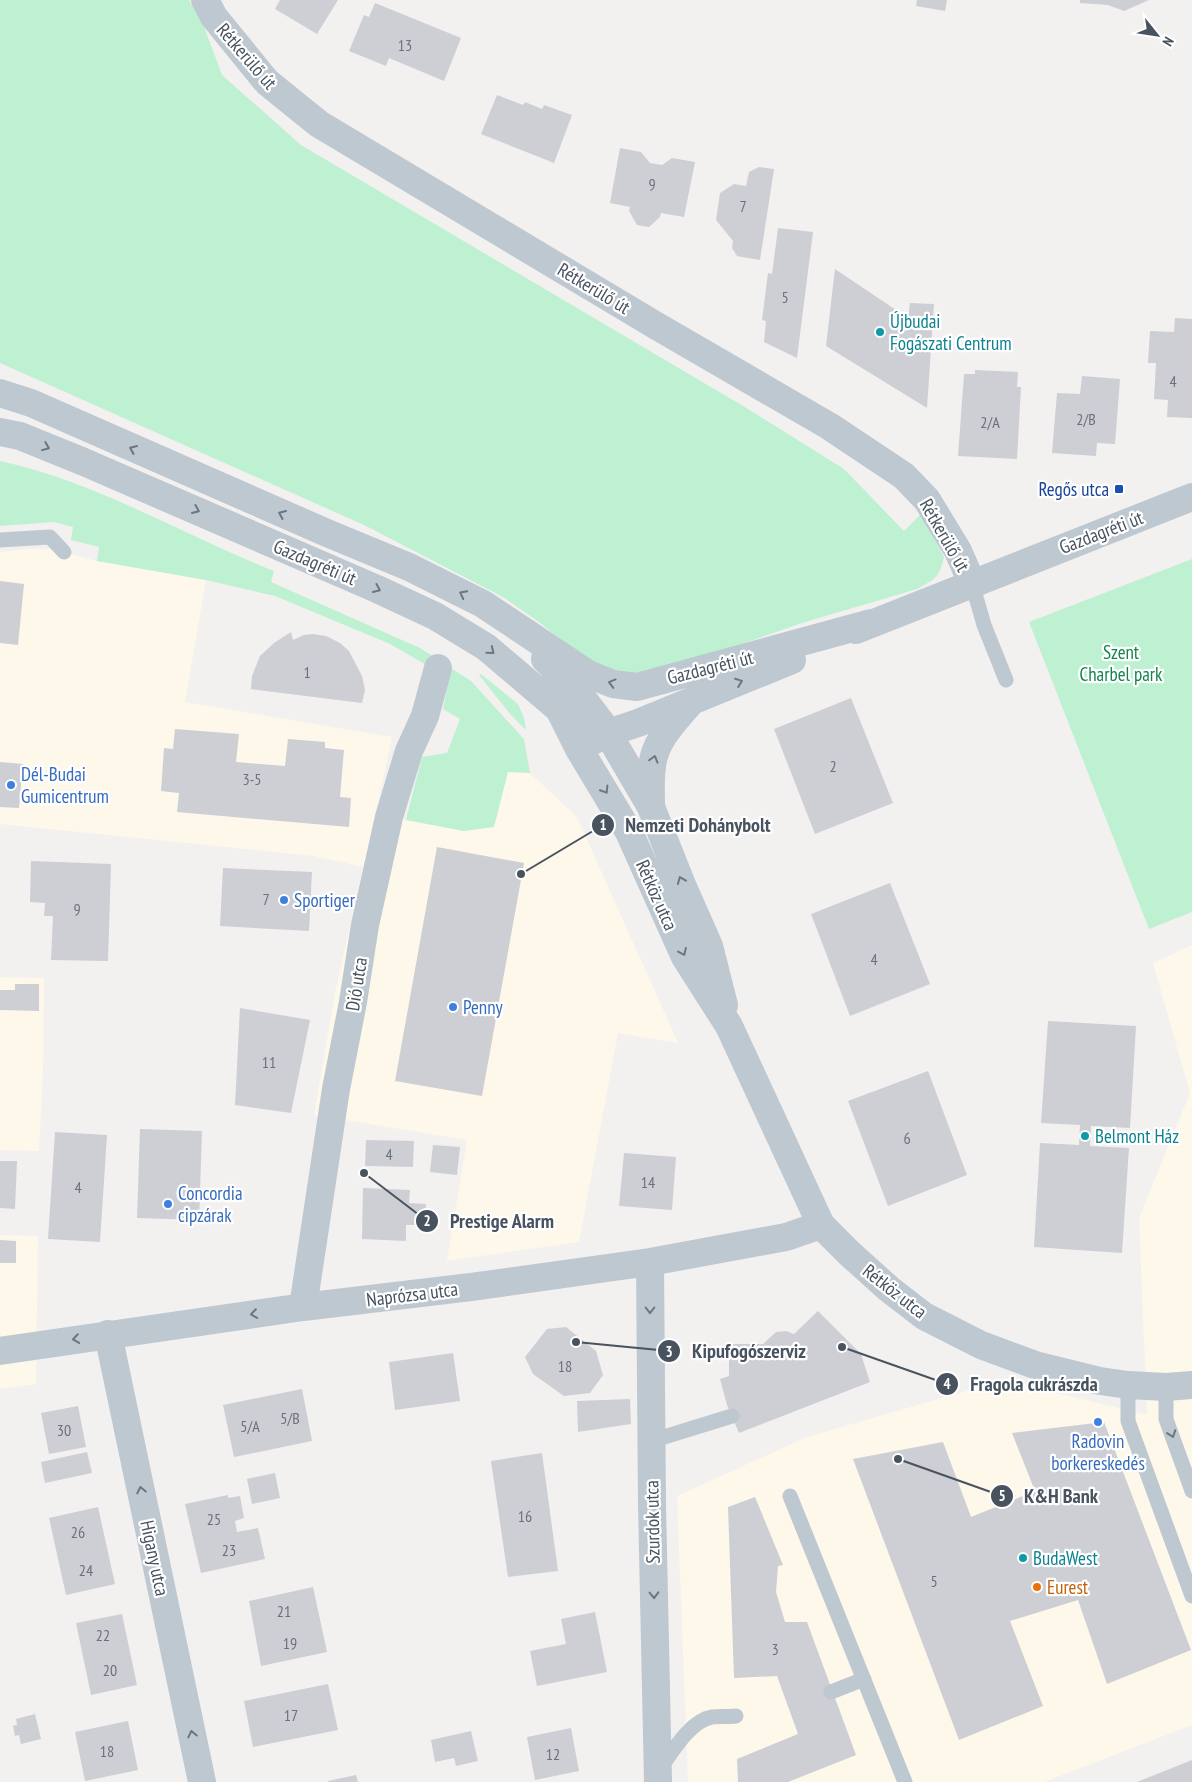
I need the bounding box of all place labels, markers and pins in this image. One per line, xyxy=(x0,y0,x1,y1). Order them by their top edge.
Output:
place label: Újbudai Fogászati Centrum xyxy=(890,309,1012,355)
marker: Újbudai Fogászati Centrum xyxy=(874,326,886,338)
place label: Regős utca xyxy=(1038,477,1109,501)
marker: Regős utca xyxy=(1113,483,1125,495)
place label: Dél-Budai Gumicentrum xyxy=(21,762,109,808)
marker: Dél-Budai Gumicentrum xyxy=(5,779,17,791)
callout: Nemzeti Dohánybolt xyxy=(590,807,781,842)
place label: Sportiger xyxy=(294,888,356,912)
marker: Sportiger xyxy=(278,894,290,906)
place label: Penny xyxy=(463,995,504,1019)
marker: Penny xyxy=(447,1001,459,1013)
place label: Belmont Ház xyxy=(1095,1124,1179,1148)
marker: Belmont Ház xyxy=(1079,1130,1091,1142)
place label: Concordia cipzárak xyxy=(178,1181,243,1227)
marker: Concordia cipzárak xyxy=(162,1198,174,1210)
callout: Prestige Alarm xyxy=(415,1204,564,1239)
callout: Kipufogószerviz xyxy=(657,1334,815,1369)
callout: Fragola cukrászda xyxy=(935,1366,1107,1401)
marker: Radovin borkereskedés xyxy=(1092,1416,1104,1428)
place label: Radovin borkereskedés xyxy=(1051,1429,1145,1475)
callout: K&H Bank xyxy=(989,1478,1108,1513)
place label: BudaWest xyxy=(1033,1546,1098,1570)
marker: BudaWest xyxy=(1017,1552,1029,1564)
place label: Eurest xyxy=(1047,1575,1089,1599)
marker: Eurest xyxy=(1031,1581,1043,1593)

